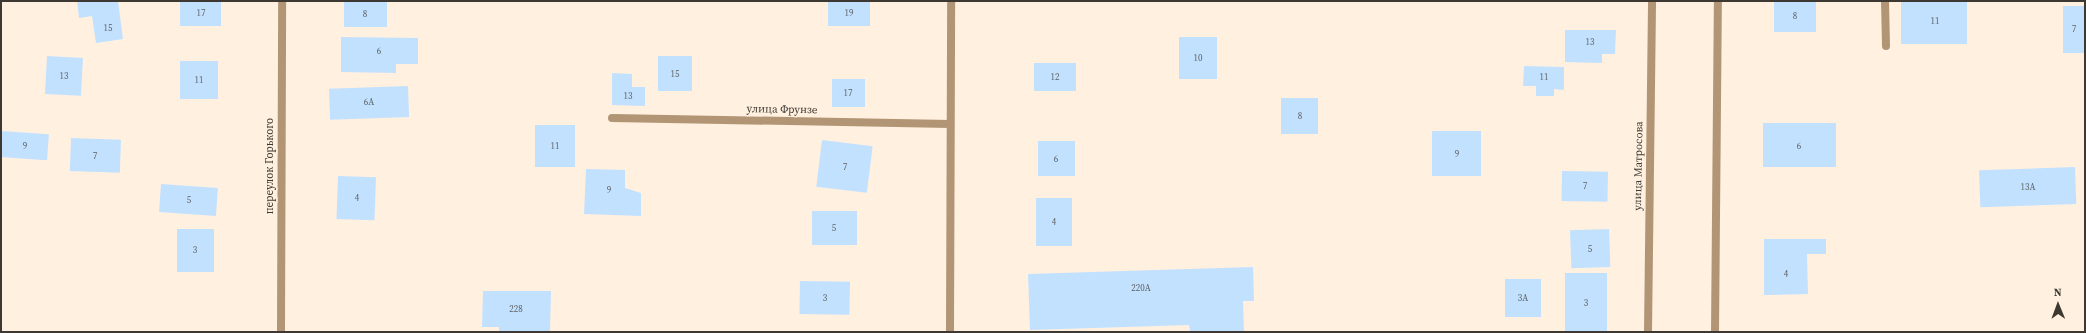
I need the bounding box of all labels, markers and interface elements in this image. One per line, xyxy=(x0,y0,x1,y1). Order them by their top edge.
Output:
house number: 17 xyxy=(197,8,205,18)
house number: 19 xyxy=(845,8,853,18)
house number: 8 xyxy=(363,9,367,19)
house number: 8 xyxy=(1793,11,1797,21)
house number: 11 xyxy=(1931,16,1939,26)
house number: 15 xyxy=(104,23,112,33)
house number: 7 xyxy=(2072,24,2076,34)
house number: 13 xyxy=(1586,37,1594,47)
house number: 6 xyxy=(377,46,381,56)
house number: 10 xyxy=(1194,53,1202,63)
house number: 15 xyxy=(671,69,679,79)
house number: 13 xyxy=(60,71,68,81)
house number: 12 xyxy=(1051,72,1059,82)
house number: 11 xyxy=(1540,72,1548,82)
house number: 11 xyxy=(195,75,203,85)
house number: 17 xyxy=(844,88,852,98)
house number: 13 xyxy=(624,91,632,101)
house number: 6А xyxy=(364,97,374,107)
street label: улица Фрунзе xyxy=(747,103,817,117)
house number: 8 xyxy=(1298,111,1302,121)
street label: переулок Горького xyxy=(263,118,277,214)
street label: улица Матросова xyxy=(1632,121,1646,211)
house number: 9 xyxy=(23,141,27,151)
house number: 11 xyxy=(551,141,559,151)
house number: 6 xyxy=(1797,141,1801,151)
house number: 9 xyxy=(1455,149,1459,159)
house number: 7 xyxy=(93,151,97,161)
house number: 6 xyxy=(1054,154,1058,164)
house number: 7 xyxy=(843,162,847,172)
house number: 7 xyxy=(1583,181,1587,191)
house number: 13А xyxy=(2021,182,2035,192)
house number: 9 xyxy=(607,185,611,195)
house number: 4 xyxy=(355,193,359,203)
house number: 5 xyxy=(187,195,191,205)
house number: 4 xyxy=(1052,217,1056,227)
house number: 5 xyxy=(832,223,836,233)
house number: 5 xyxy=(1588,244,1592,254)
house number: 3 xyxy=(193,245,197,255)
house number: 4 xyxy=(1784,269,1788,279)
house number: 220А xyxy=(1131,283,1151,293)
north arrow xyxy=(2038,285,2078,325)
text: N xyxy=(2054,285,2062,300)
house number: 3 xyxy=(823,293,827,303)
house number: 3А xyxy=(1518,293,1528,303)
house number: 3 xyxy=(1584,298,1588,308)
house number: 228 xyxy=(509,304,523,314)

